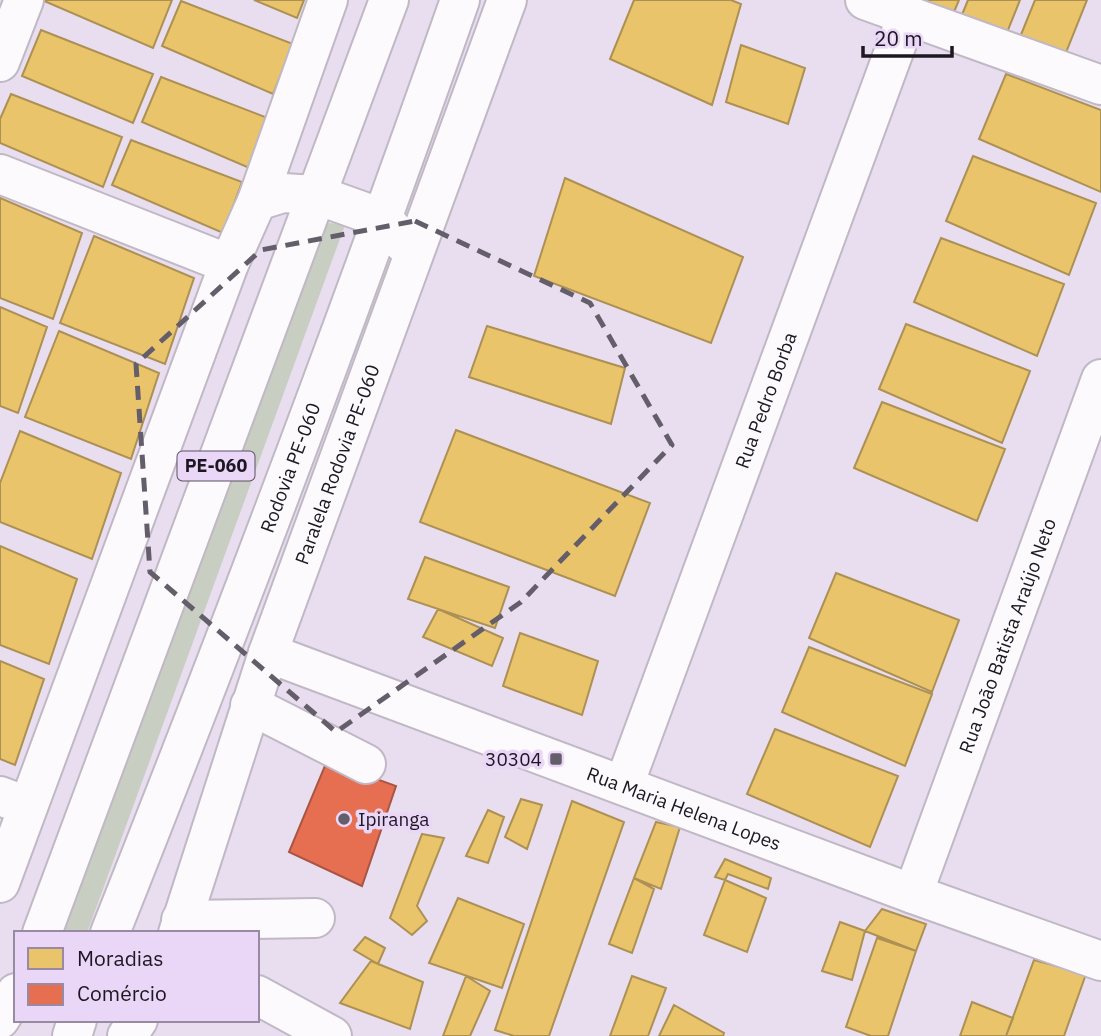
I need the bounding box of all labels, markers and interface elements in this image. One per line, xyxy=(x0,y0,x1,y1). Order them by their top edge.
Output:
scale bar xyxy=(863,14,952,58)
text: 20 m xyxy=(874,24,923,52)
street label: Rua Pedro Borba xyxy=(730,329,802,472)
street label: Paralela Rodovia PE-060 xyxy=(290,361,384,567)
street label: Rodovia PE-060 xyxy=(257,400,325,536)
road number: PE-060 xyxy=(178,452,255,480)
street label: Rua João Batista Araújo Neto xyxy=(953,515,1061,757)
place label: 30304 xyxy=(485,747,542,771)
marker: 30304 xyxy=(548,751,564,767)
street label: Rua Maria Helena Lopes xyxy=(584,761,784,856)
place label: Ipiranga xyxy=(358,807,429,831)
marker: Ipiranga xyxy=(336,811,352,827)
legend xyxy=(14,931,259,1022)
text: Moradias xyxy=(77,944,164,972)
text: Comércio xyxy=(77,979,167,1007)

